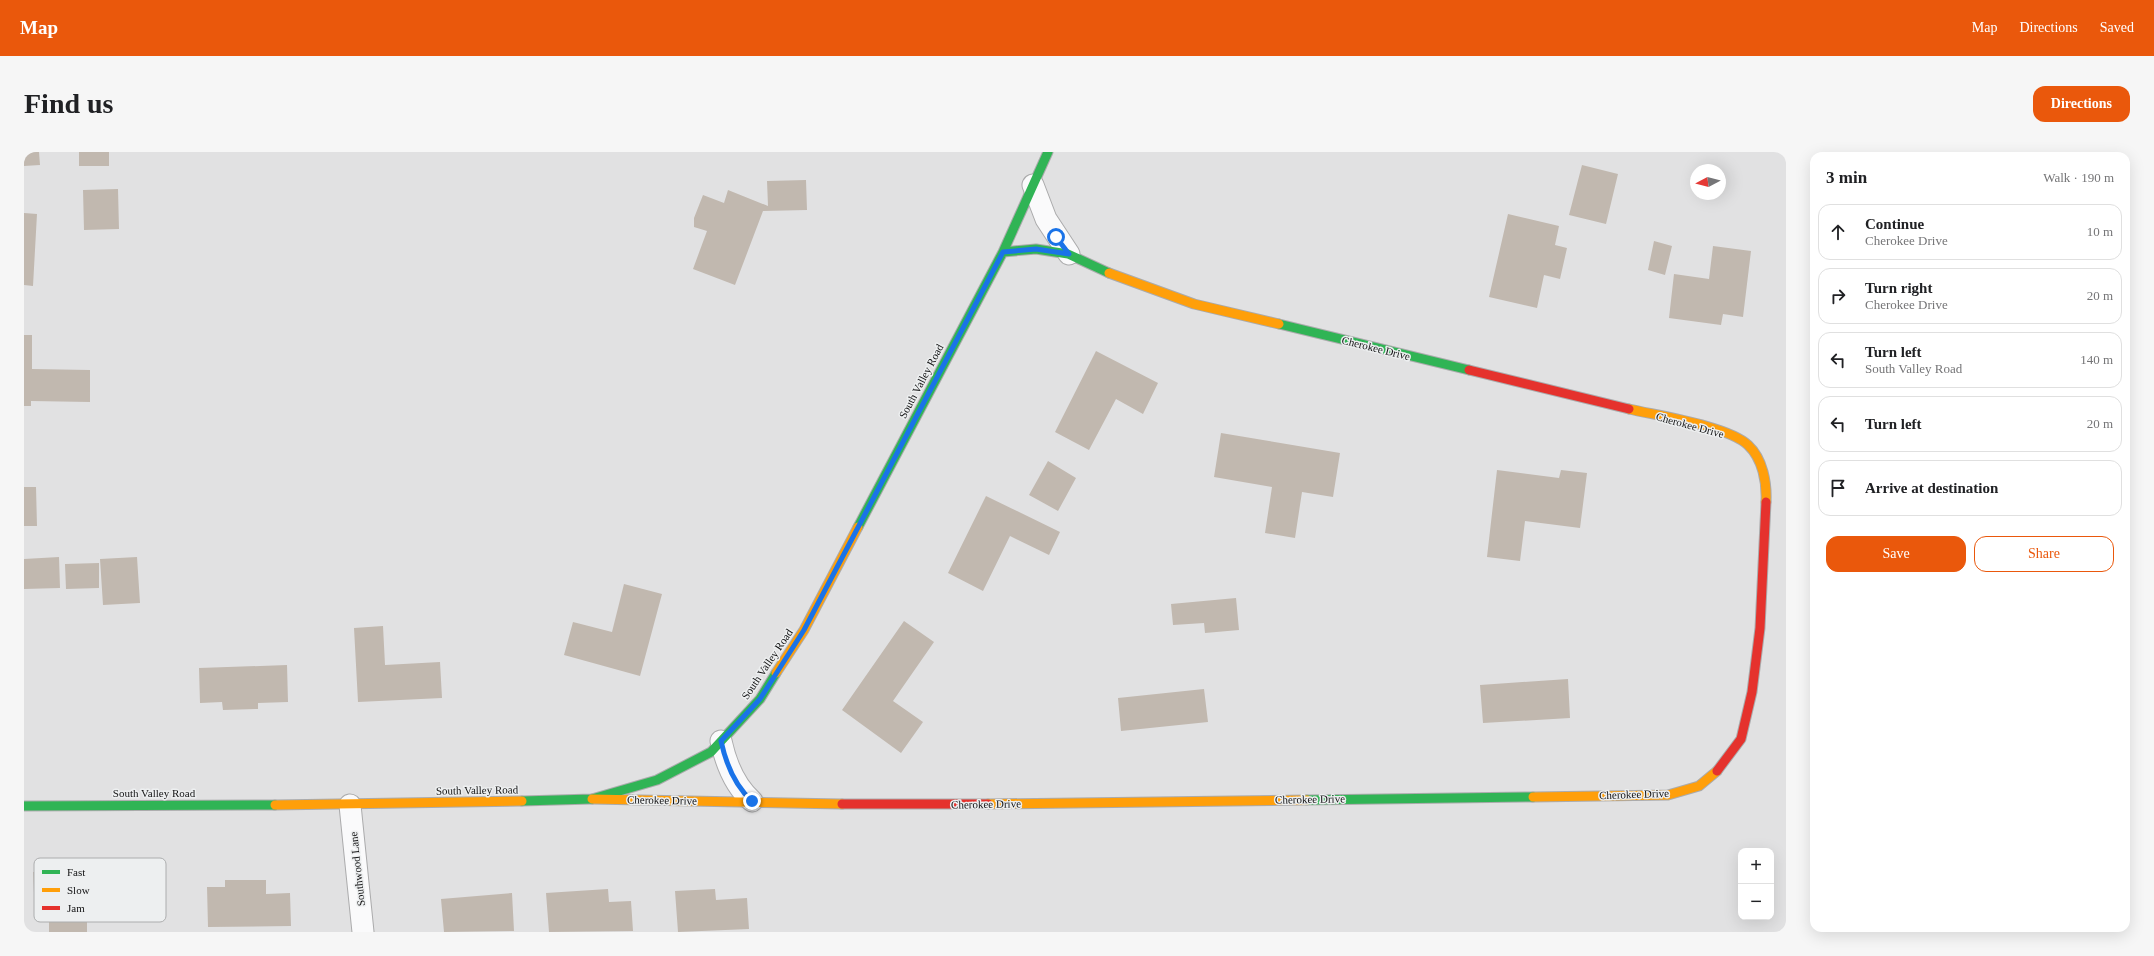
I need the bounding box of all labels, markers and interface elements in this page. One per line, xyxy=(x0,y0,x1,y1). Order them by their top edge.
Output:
text: Map xyxy=(20,17,58,38)
text: Map xyxy=(1972,20,1997,35)
text: Directions xyxy=(2019,20,2078,35)
text: Saved xyxy=(2100,20,2134,35)
button: Directions xyxy=(2033,86,2130,122)
text: Find us xyxy=(24,88,114,119)
north arrow xyxy=(1690,164,1726,200)
text: 3 min xyxy=(1826,168,1867,187)
text: Walk · 190 m xyxy=(2043,170,2114,185)
text: Continue xyxy=(1865,216,1924,232)
icon: ahead xyxy=(1827,221,1849,243)
text: 10 m xyxy=(2087,224,2113,239)
route start xyxy=(1047,228,1065,246)
text: Cherokee Drive xyxy=(1865,233,1948,248)
text: Turn right xyxy=(1865,280,1932,296)
icon: right xyxy=(1827,285,1849,307)
text: 20 m xyxy=(2087,288,2113,303)
text: Cherokee Drive xyxy=(1865,297,1948,312)
street label: Cherokee Drive xyxy=(1341,334,1411,362)
street label: South Valley Road xyxy=(896,341,946,420)
text: Turn left xyxy=(1865,344,1922,360)
icon: left xyxy=(1827,349,1849,371)
text: 140 m xyxy=(2080,352,2113,367)
text: South Valley Road xyxy=(1865,361,1962,376)
street label: Cherokee Drive xyxy=(1655,410,1725,440)
icon: left xyxy=(1827,413,1849,435)
text: Turn left xyxy=(1865,416,1922,432)
text: 20 m xyxy=(2087,416,2113,431)
icon: arrive xyxy=(1827,477,1849,499)
text: Arrive at destination xyxy=(1865,480,1998,496)
button: Save xyxy=(1826,536,1966,572)
button: Share xyxy=(1974,536,2114,572)
street label: South Valley Road xyxy=(739,626,795,701)
street label: South Valley Road xyxy=(436,783,519,797)
street label: South Valley Road xyxy=(113,787,196,799)
street label: Cherokee Drive xyxy=(1599,787,1669,801)
route end xyxy=(743,792,761,810)
street label: Cherokee Drive xyxy=(1275,792,1345,806)
street label: Cherokee Drive xyxy=(627,793,697,807)
street label: Cherokee Drive xyxy=(951,797,1021,811)
street label: Southwood Lane xyxy=(347,831,367,907)
map controls xyxy=(1738,848,1774,920)
button: + xyxy=(1738,848,1774,884)
legend xyxy=(34,858,166,922)
text: Fast xyxy=(67,866,85,878)
text: Slow xyxy=(67,884,90,896)
button: − xyxy=(1738,884,1774,920)
text: Jam xyxy=(67,902,85,914)

